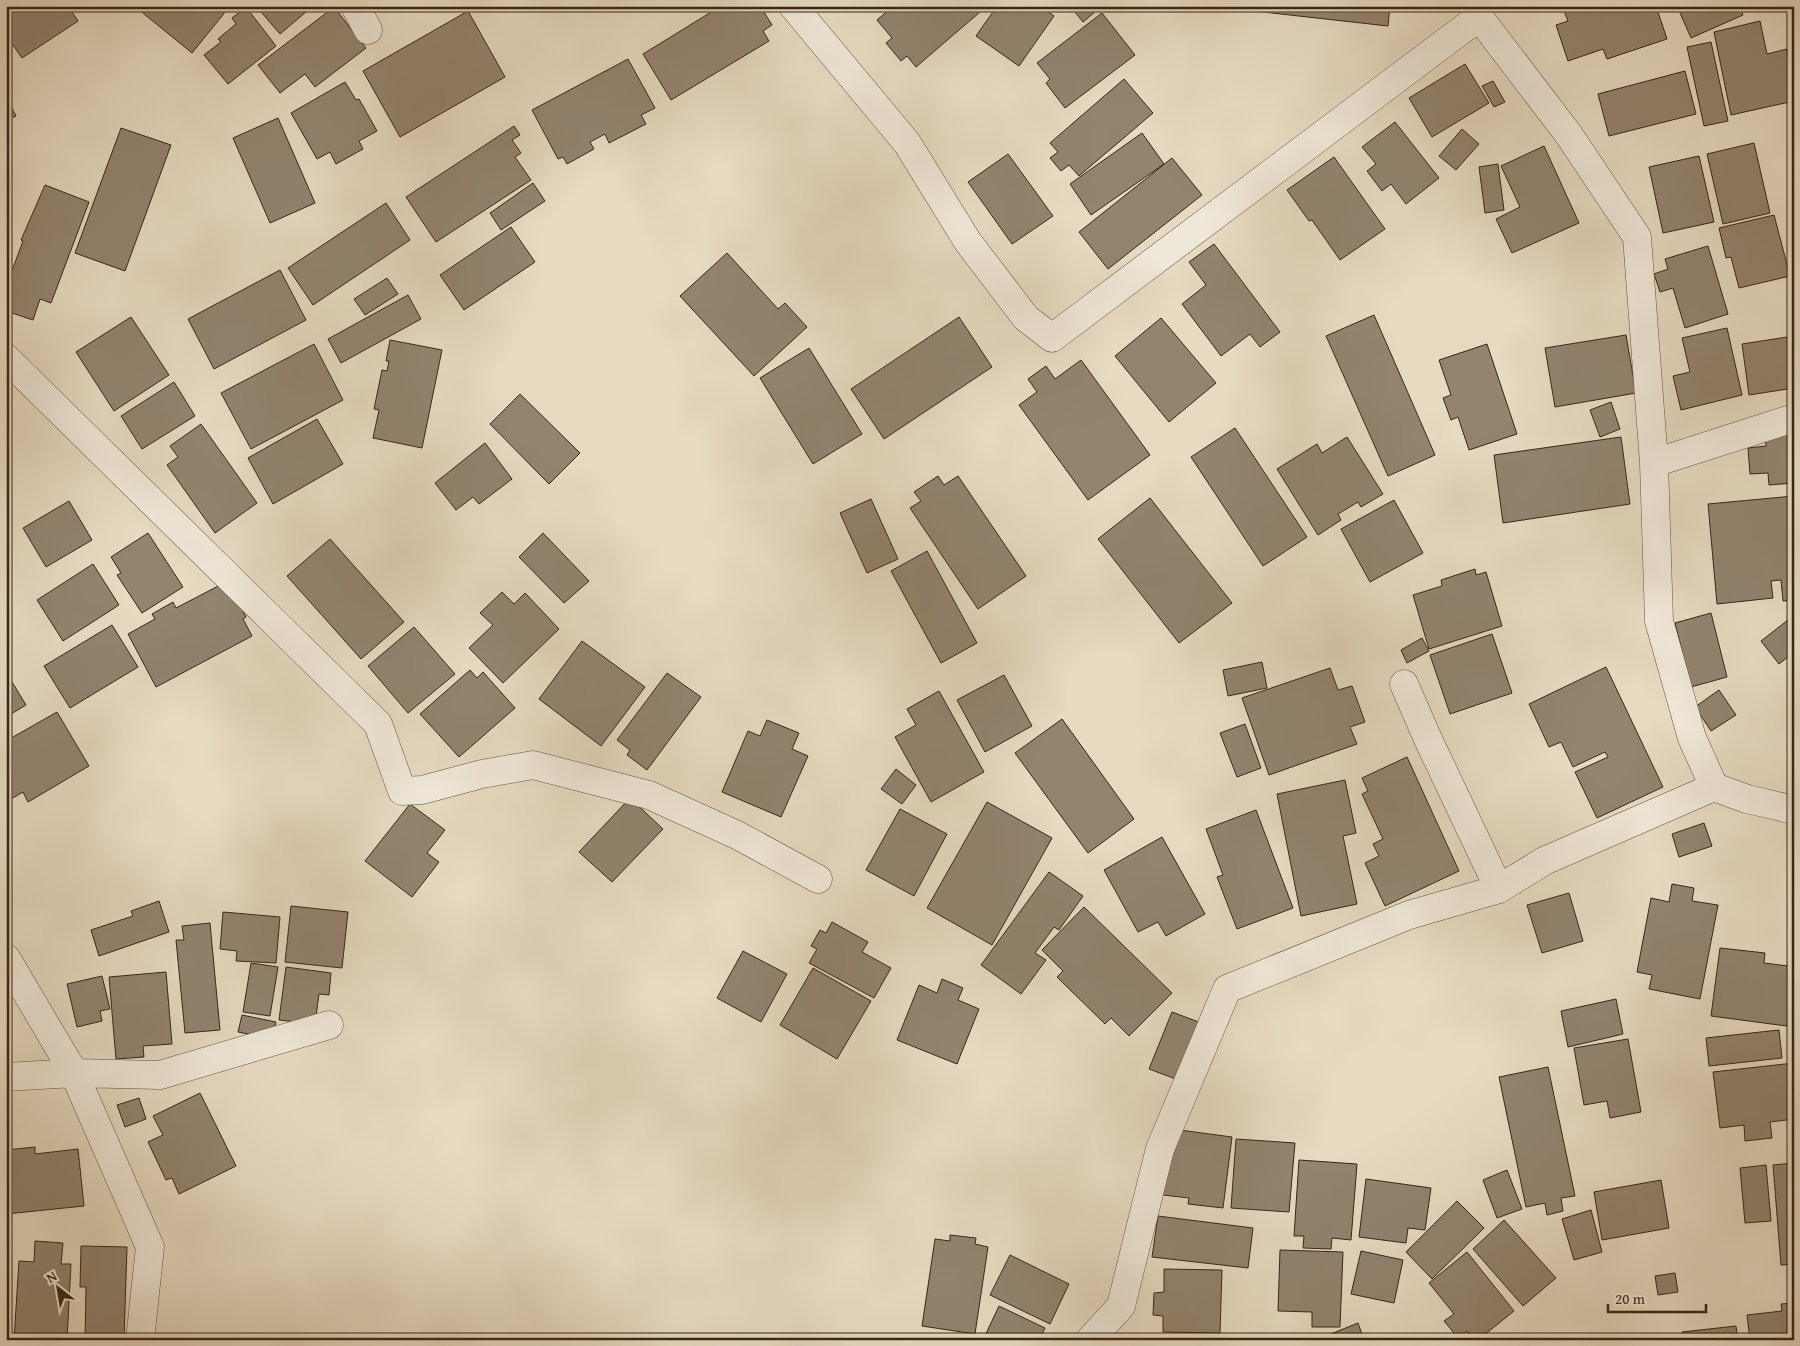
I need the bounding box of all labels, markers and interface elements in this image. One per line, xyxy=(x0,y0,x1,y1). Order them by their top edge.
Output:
north arrow xyxy=(32,1264,82,1314)
text: N xyxy=(42,1266,61,1288)
scale bar xyxy=(1608,1281,1705,1313)
text: 20 m xyxy=(1615,1288,1646,1309)

